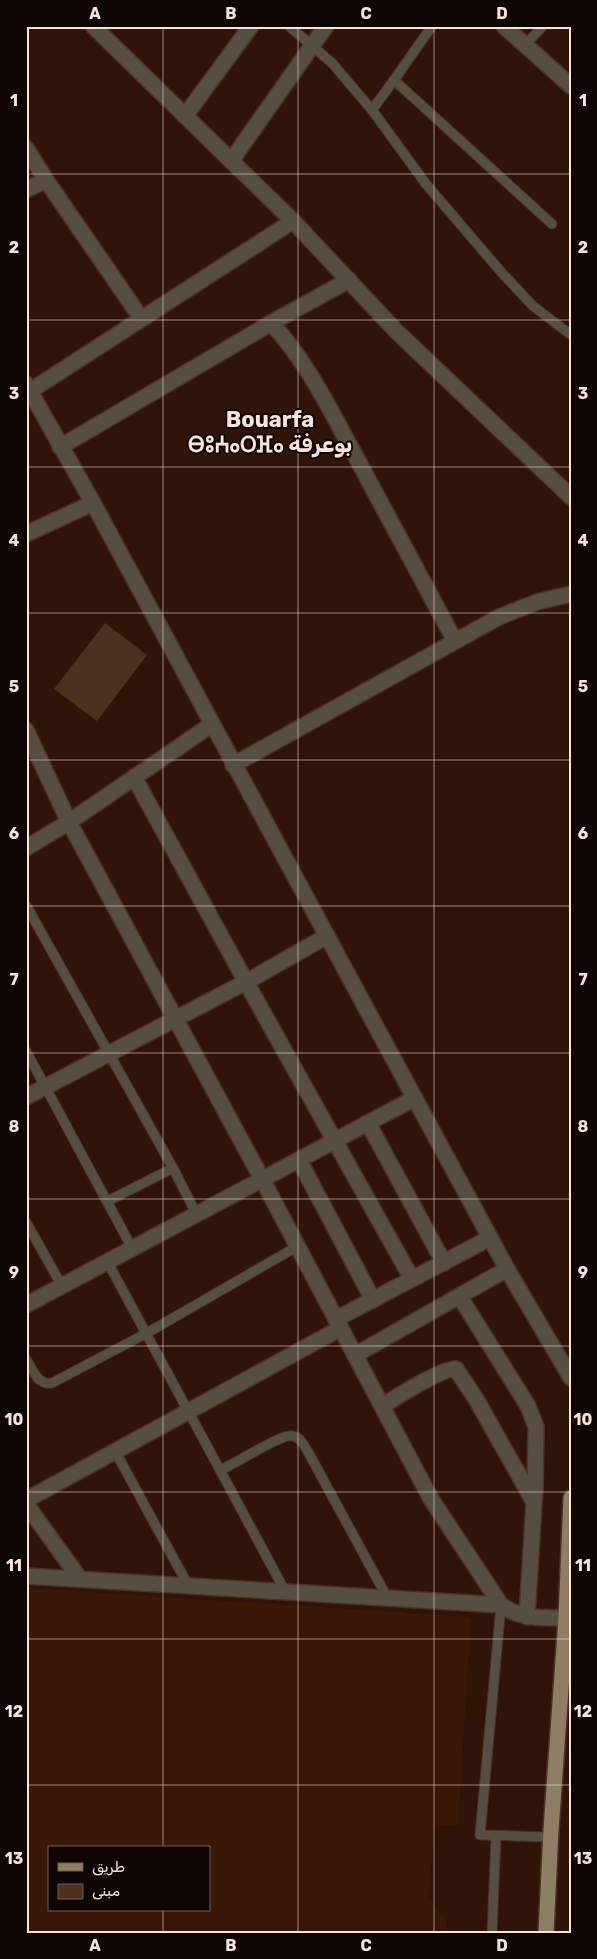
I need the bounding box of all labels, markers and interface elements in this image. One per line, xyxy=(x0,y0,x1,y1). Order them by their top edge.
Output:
text: A xyxy=(89,4,101,23)
text: B xyxy=(225,4,237,23)
text: C xyxy=(360,4,372,23)
text: D xyxy=(496,4,508,23)
text: 1 xyxy=(10,91,18,110)
text: 1 xyxy=(579,91,587,110)
text: 2 xyxy=(9,238,19,257)
text: 2 xyxy=(578,238,588,257)
text: 3 xyxy=(9,384,19,403)
text: 3 xyxy=(578,384,588,403)
district label: Bouarfa ⴱⵓⵄⴰⵔⴼⴰ بوعرفة xyxy=(188,406,352,458)
text: 4 xyxy=(9,531,20,550)
text: 4 xyxy=(578,531,589,550)
text: 5 xyxy=(9,677,19,696)
text: 5 xyxy=(578,677,588,696)
text: 6 xyxy=(9,824,19,843)
text: 6 xyxy=(578,824,588,843)
text: 7 xyxy=(9,970,19,989)
text: 7 xyxy=(578,970,588,989)
text: 8 xyxy=(9,1117,20,1136)
text: 8 xyxy=(578,1117,589,1136)
text: 9 xyxy=(9,1263,19,1282)
text: 9 xyxy=(578,1263,588,1282)
text: 10 xyxy=(5,1410,24,1429)
text: 10 xyxy=(574,1410,593,1429)
text: 11 xyxy=(6,1556,22,1575)
text: 11 xyxy=(575,1556,591,1575)
text: 12 xyxy=(5,1702,23,1721)
text: 12 xyxy=(574,1702,592,1721)
legend xyxy=(48,1846,210,1912)
text: 13 xyxy=(5,1849,23,1868)
text: 13 xyxy=(574,1849,592,1868)
text: طريق xyxy=(92,1858,125,1876)
text: مبنى xyxy=(92,1882,120,1900)
text: A xyxy=(89,1936,101,1955)
text: B xyxy=(225,1936,237,1955)
text: C xyxy=(360,1936,372,1955)
text: D xyxy=(496,1936,508,1955)

